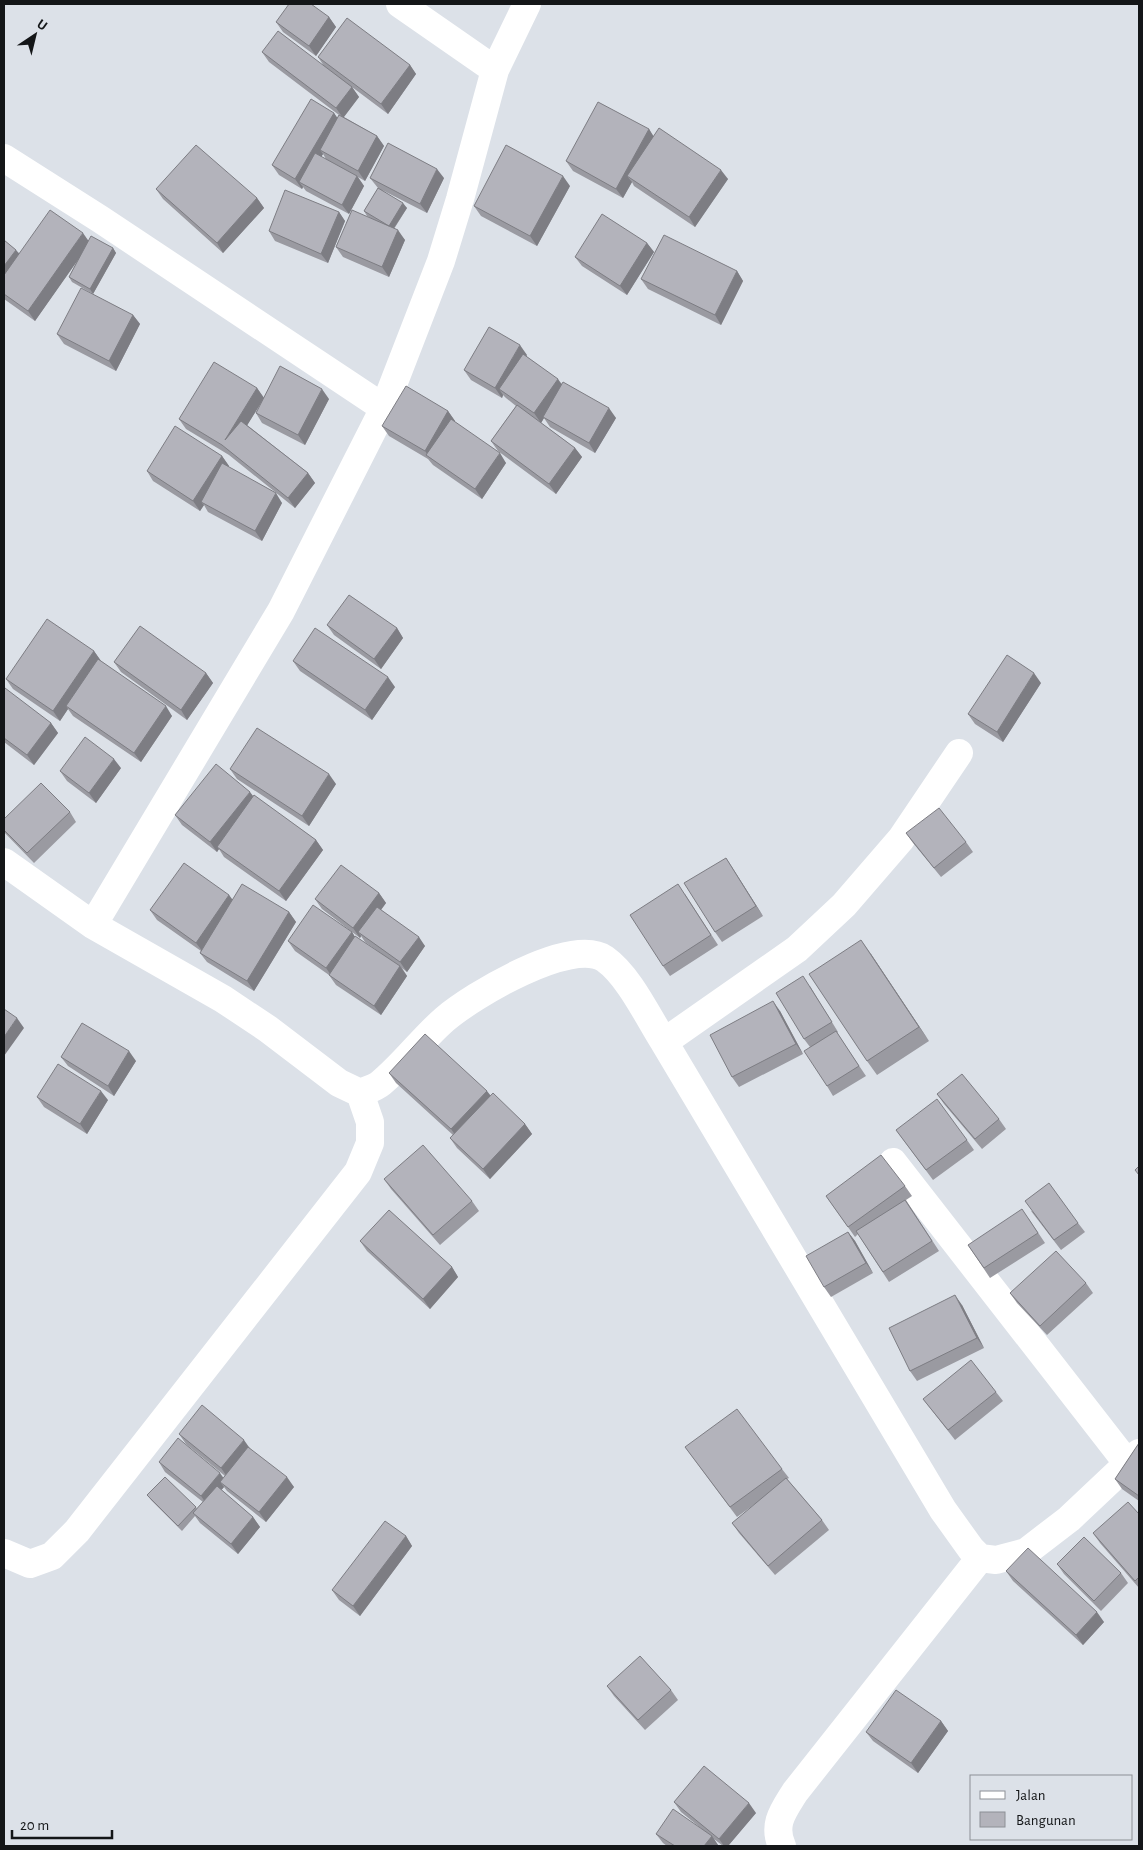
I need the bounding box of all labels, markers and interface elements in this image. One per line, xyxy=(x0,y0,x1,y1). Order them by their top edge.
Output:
north arrow xyxy=(10,10,60,60)
text: U xyxy=(34,17,50,34)
legend xyxy=(970,1775,1133,1840)
text: Jalan xyxy=(1016,1788,1046,1803)
scale bar xyxy=(12,1808,112,1840)
text: Bangunan xyxy=(1016,1813,1076,1828)
text: 20 m xyxy=(20,1818,49,1833)

